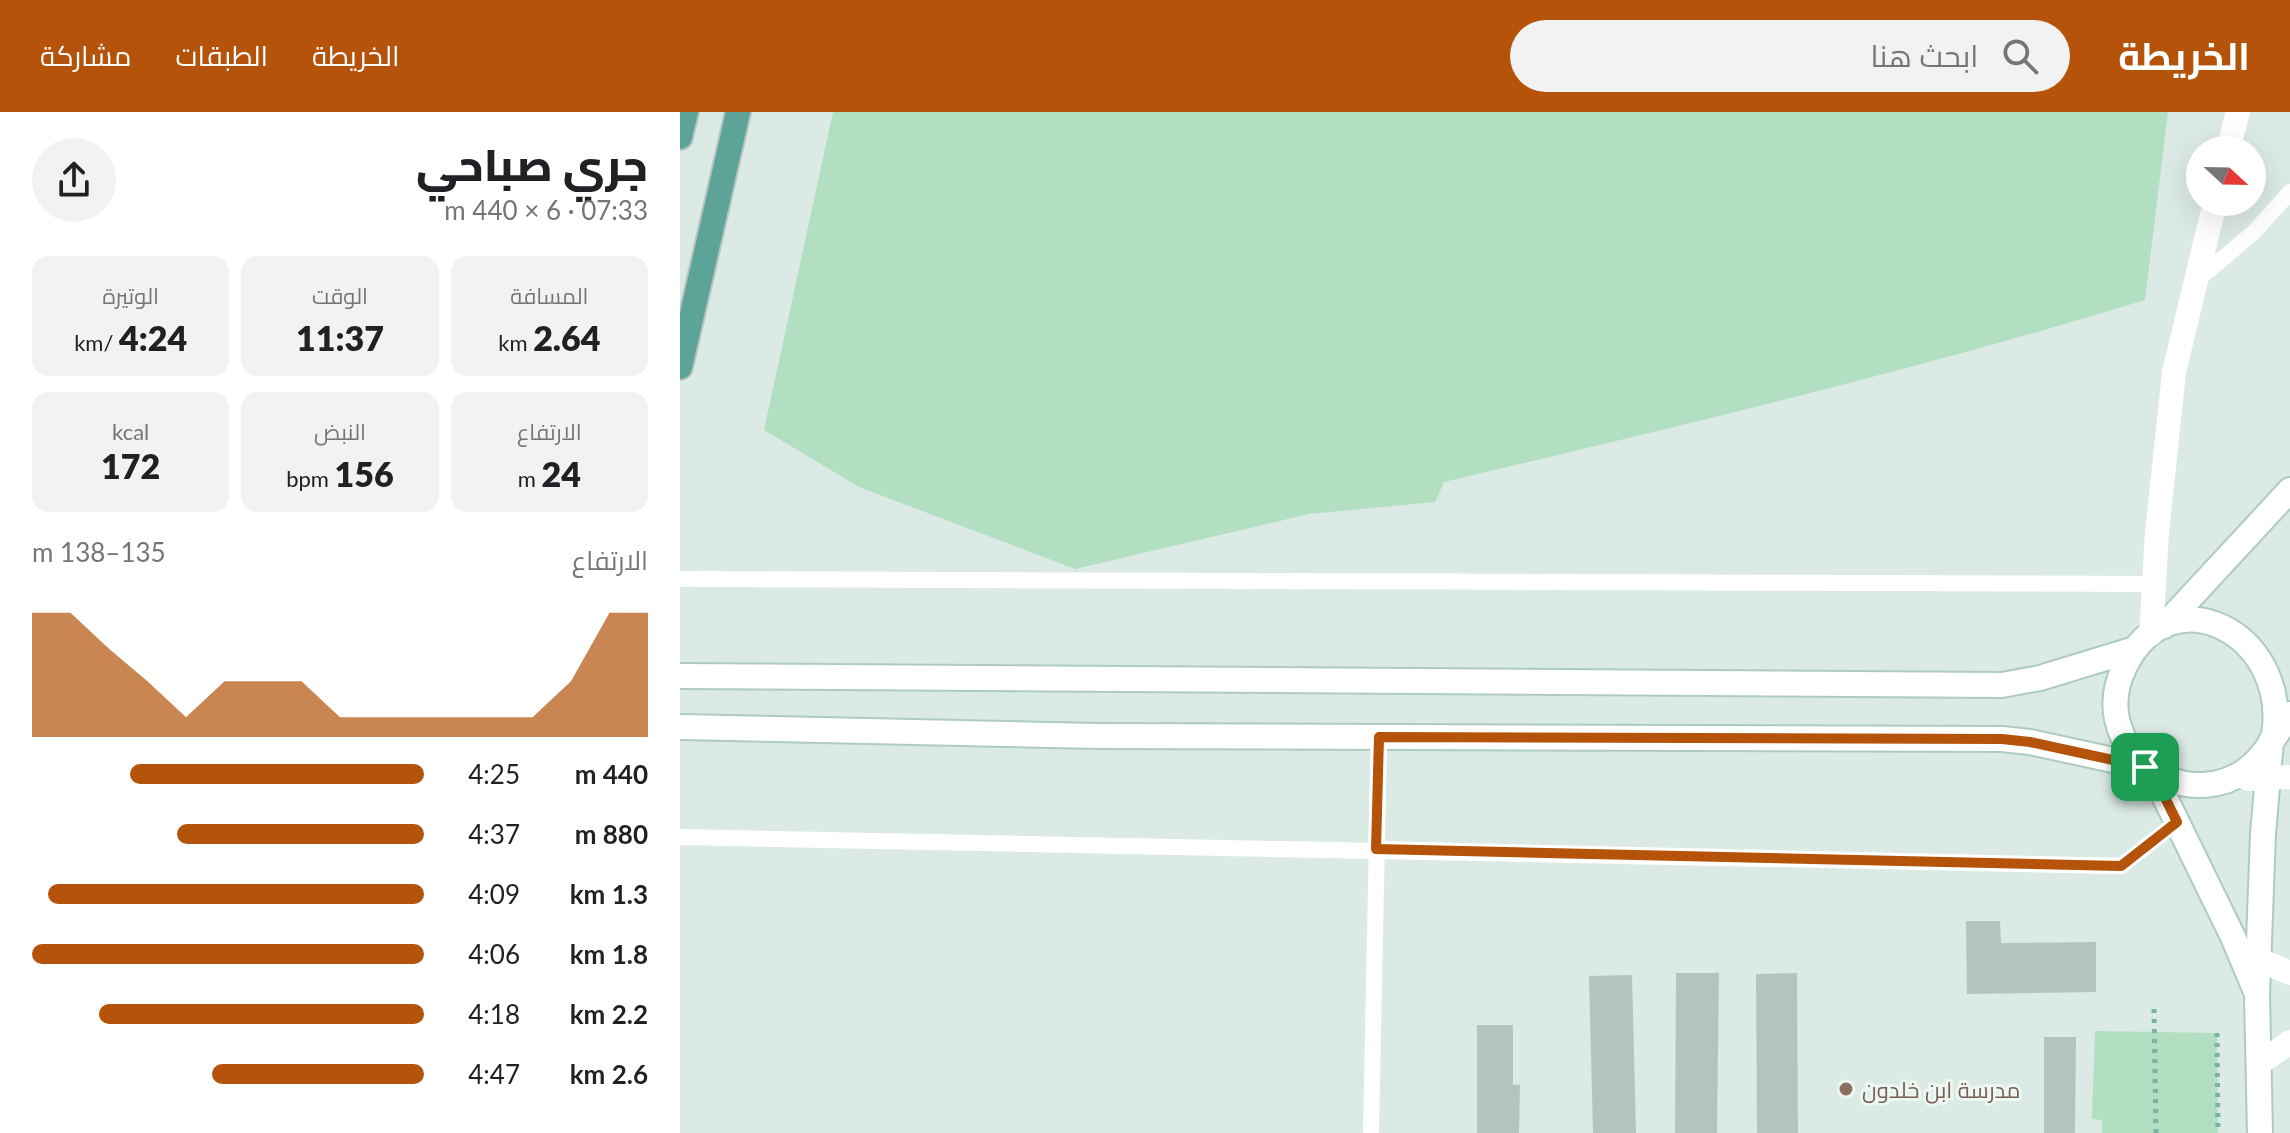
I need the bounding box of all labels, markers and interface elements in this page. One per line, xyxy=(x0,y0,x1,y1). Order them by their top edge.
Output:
search box xyxy=(1510,20,2070,92)
text: الخريطة xyxy=(2118,32,2250,78)
icon: search xyxy=(1998,34,2042,78)
text: ابحث هنا xyxy=(1870,37,1978,73)
text: مشاركة xyxy=(40,38,131,72)
text: الطبقات xyxy=(175,38,268,72)
text: الخريطة xyxy=(312,38,399,72)
north arrow xyxy=(2186,136,2266,216)
map controls xyxy=(2186,136,2266,216)
button: share xyxy=(32,138,116,222)
text: جري صباحي xyxy=(416,138,648,190)
text: 07:33 · 6 × 440 m xyxy=(444,194,648,226)
text: الوتيرة xyxy=(102,282,159,309)
text: الوقت xyxy=(312,282,368,309)
text: المسافة xyxy=(510,282,588,309)
text: 4:24 xyxy=(119,317,187,358)
text: 11:37 xyxy=(296,317,384,358)
text: 2.64 xyxy=(533,317,600,358)
text: /km xyxy=(74,329,119,356)
text: km xyxy=(498,329,533,356)
text: kcal xyxy=(112,418,149,445)
text: النبض xyxy=(314,418,366,445)
text: الارتفاع xyxy=(517,418,582,445)
text: 172 xyxy=(101,445,160,486)
text: 156 xyxy=(335,453,394,494)
text: 24 xyxy=(541,453,581,494)
text: bpm xyxy=(286,465,335,492)
text: m xyxy=(518,465,541,492)
text: 135–138 m xyxy=(32,536,166,568)
text: الارتفاع xyxy=(572,544,648,576)
pin xyxy=(2111,733,2179,801)
icon: arrive xyxy=(2123,745,2167,789)
text: 4:25 xyxy=(468,758,520,790)
text: 440 m xyxy=(575,758,648,790)
text: 4:37 xyxy=(468,818,520,850)
text: 880 m xyxy=(575,818,648,850)
text: 4:09 xyxy=(468,878,520,910)
text: 1.3 km xyxy=(570,878,648,910)
text: 4:06 xyxy=(468,938,520,970)
text: 1.8 km xyxy=(570,938,648,970)
text: 4:18 xyxy=(468,998,520,1030)
text: 2.2 km xyxy=(570,998,648,1030)
text: 4:47 xyxy=(468,1058,520,1090)
text: 2.6 km xyxy=(570,1058,648,1090)
place label: مدرسة ابن خلدون xyxy=(1862,1076,2020,1104)
marker: مدرسة ابن خلدون xyxy=(1837,1080,1855,1098)

